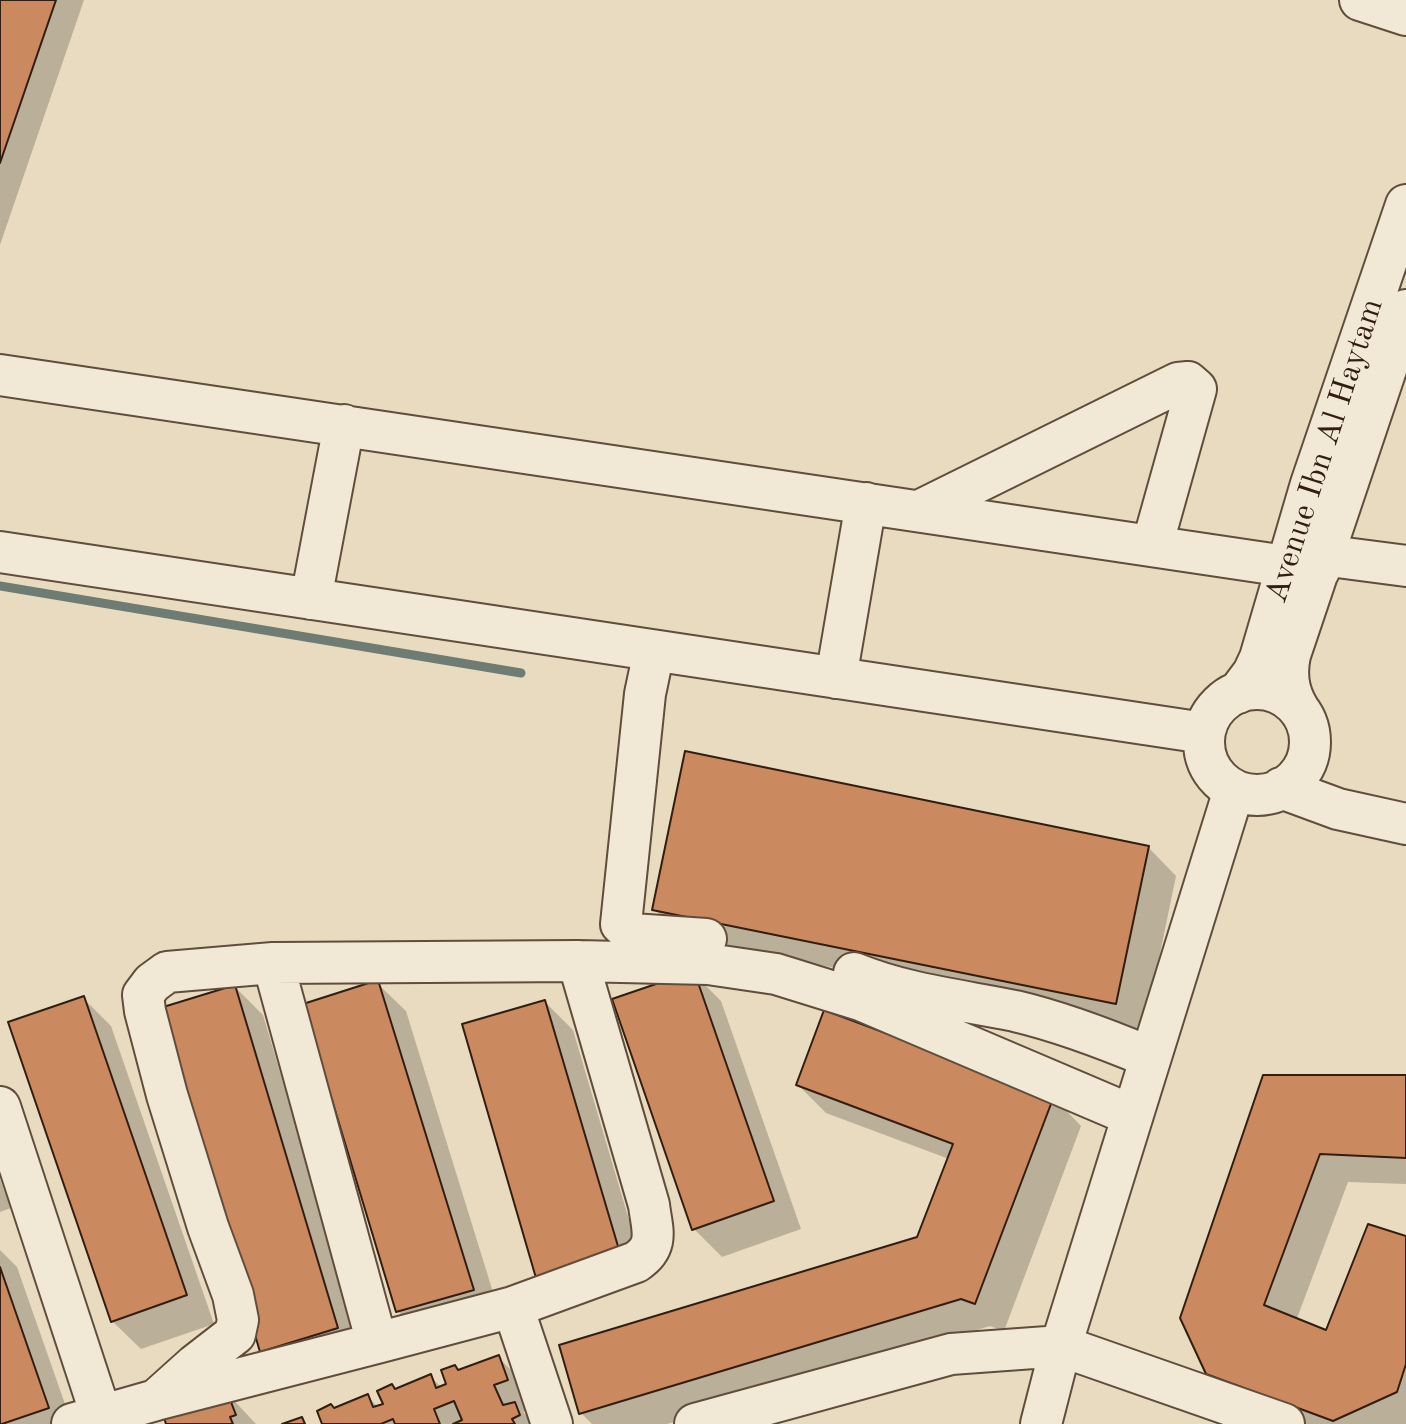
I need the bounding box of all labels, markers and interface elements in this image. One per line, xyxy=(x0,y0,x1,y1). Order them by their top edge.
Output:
street label: Avenue Ibn Al Haytam xyxy=(1258,294,1392,608)

